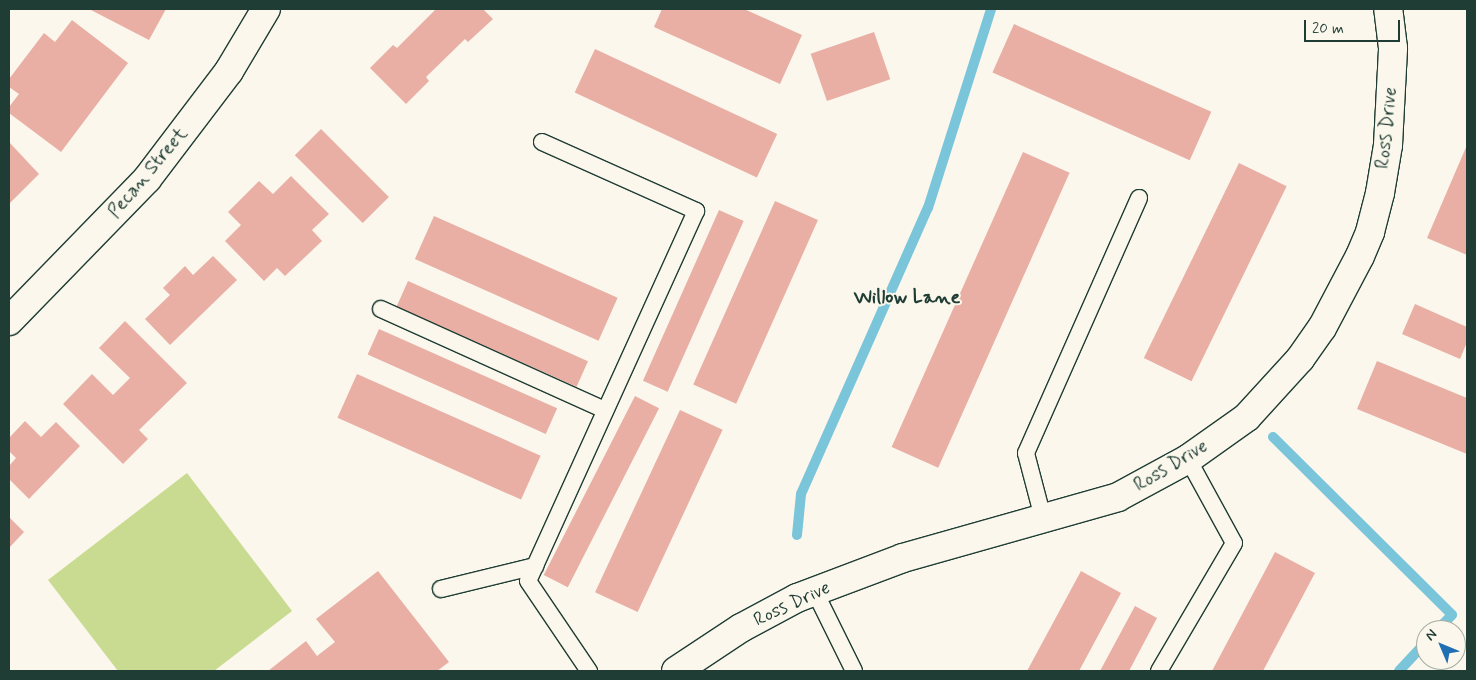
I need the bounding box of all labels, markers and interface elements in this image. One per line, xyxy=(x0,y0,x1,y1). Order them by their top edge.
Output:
scale bar xyxy=(1306,10,1402,42)
text: 20 m xyxy=(1312,19,1344,39)
street label: Ross Drive xyxy=(1371,86,1403,170)
street label: Pecan Street xyxy=(103,123,193,223)
district label: Willow Lane xyxy=(856,285,958,309)
street label: Ross Drive xyxy=(1130,435,1212,497)
street label: Ross Drive xyxy=(750,576,834,632)
north arrow xyxy=(1416,620,1466,670)
text: N xyxy=(1421,625,1441,645)

